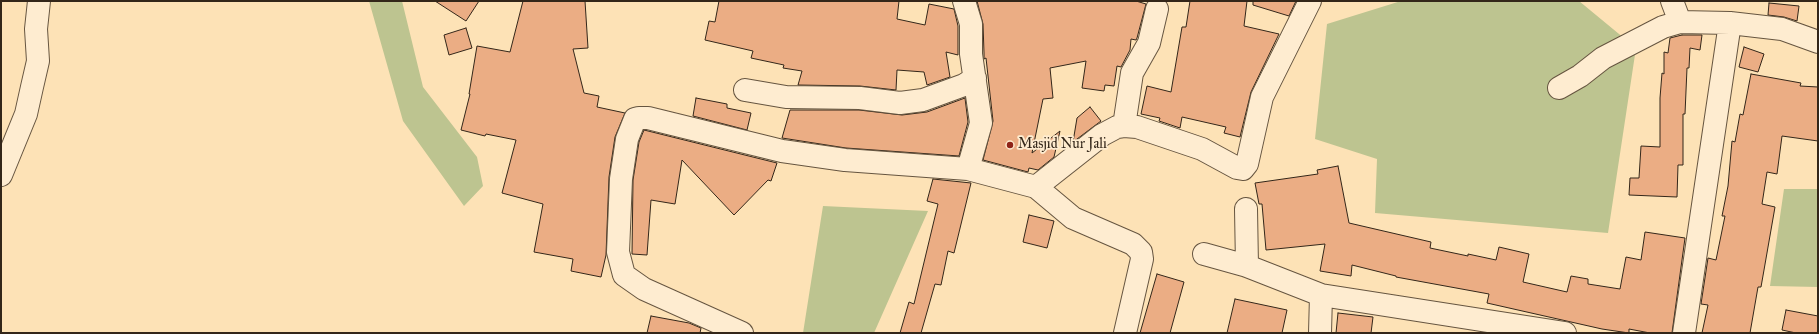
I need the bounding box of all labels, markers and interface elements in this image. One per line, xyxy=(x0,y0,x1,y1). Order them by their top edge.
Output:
place label: Masjid Nur Jali xyxy=(1018,137,1107,153)
marker: Masjid Nur Jali xyxy=(1005,140,1015,150)

